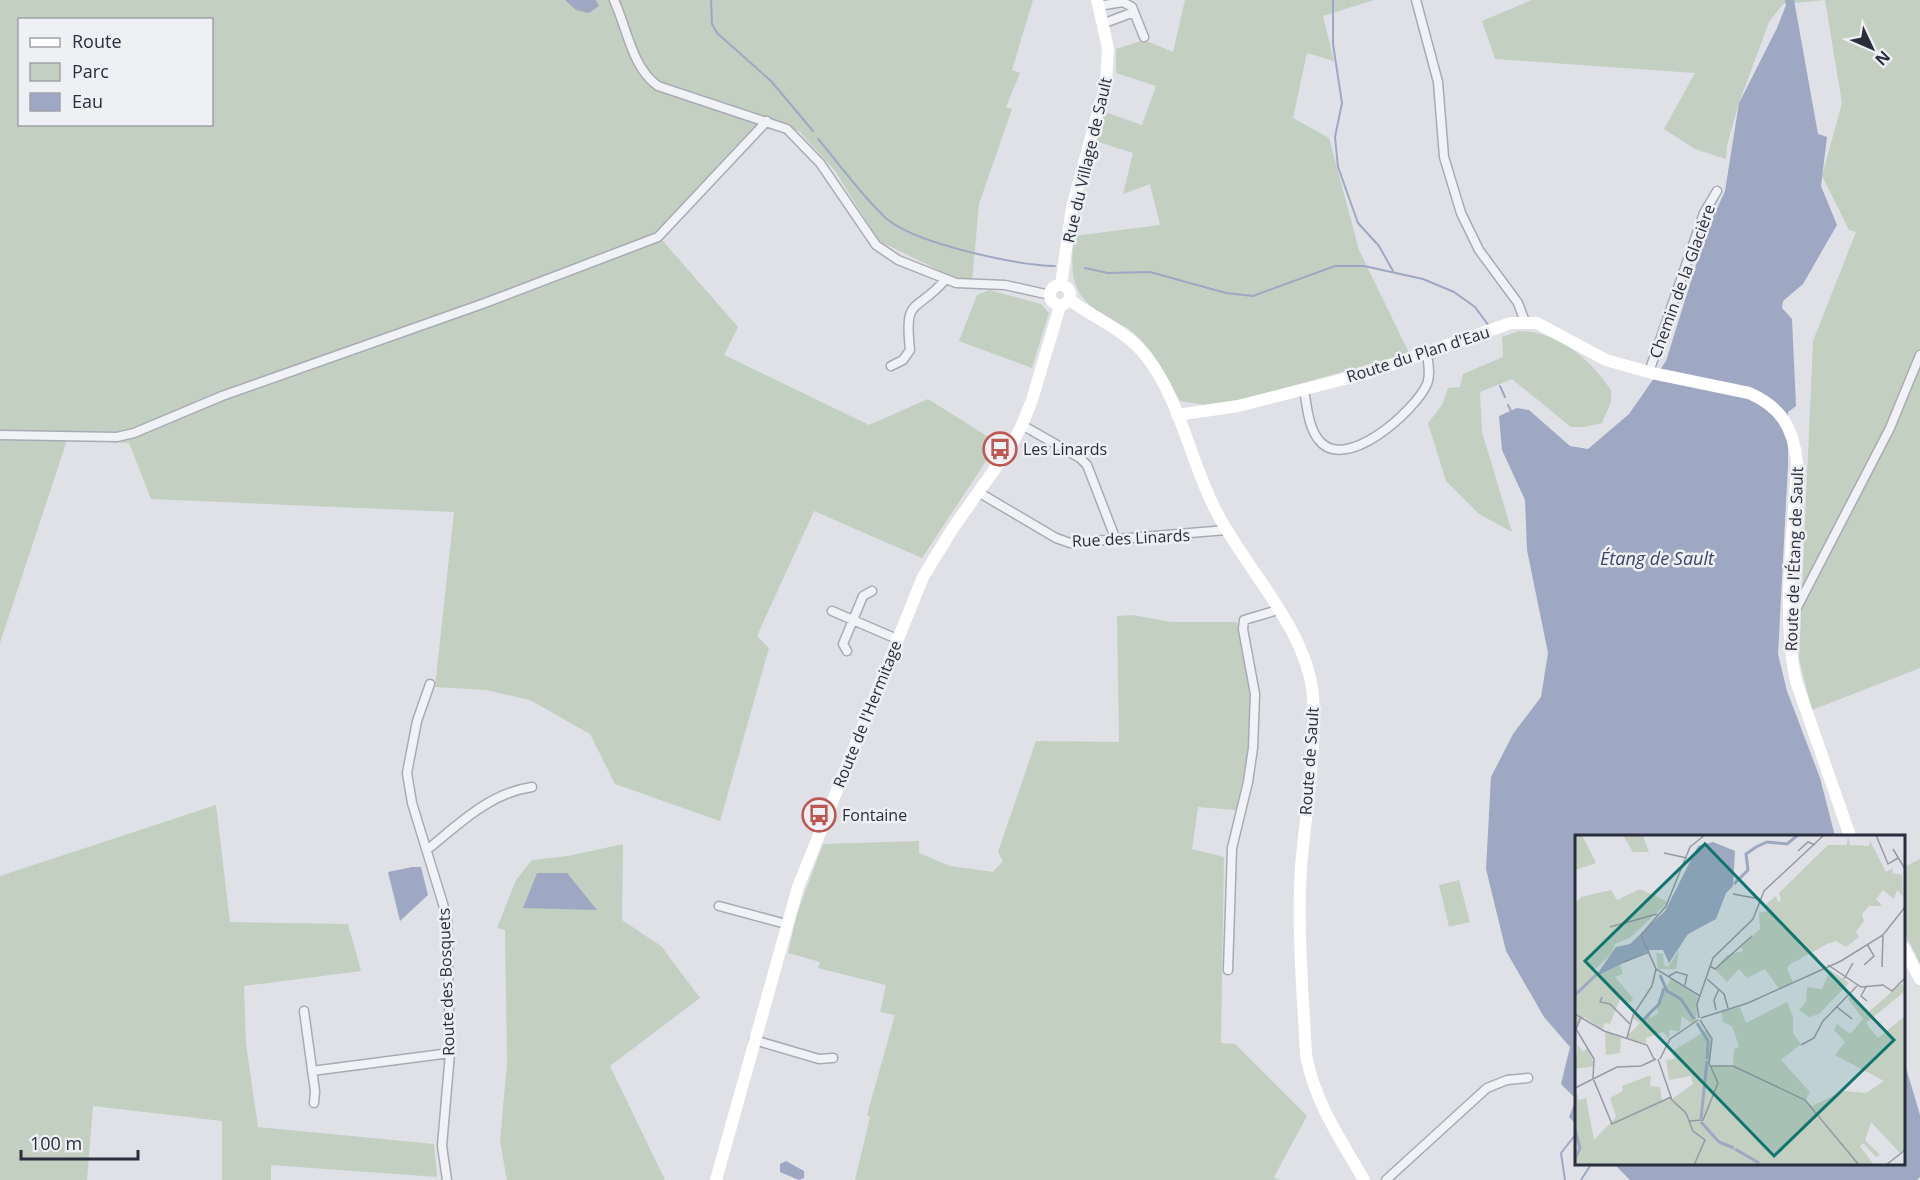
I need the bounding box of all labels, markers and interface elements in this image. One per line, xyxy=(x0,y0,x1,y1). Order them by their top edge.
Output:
legend xyxy=(18,18,213,126)
north arrow xyxy=(1842,18,1902,78)
text: Route xyxy=(72,29,122,53)
text: N xyxy=(1870,46,1895,71)
text: Parc xyxy=(72,59,109,83)
street label: Rue du Village de Sault xyxy=(1057,75,1117,245)
text: Eau xyxy=(72,89,103,113)
street label: Chemin de la Glacière xyxy=(1644,201,1720,361)
street label: Route du Plan d'Eau xyxy=(1344,320,1492,388)
bus stop icon: Les Linards xyxy=(982,431,1018,467)
place label: Les Linards xyxy=(1023,438,1107,460)
street label: Route de l'Étang de Sault xyxy=(1780,466,1808,652)
street label: Rue des Linards xyxy=(1071,524,1191,552)
water label: Étang de Sault xyxy=(1600,546,1715,570)
street label: Route de l'Hermitage xyxy=(827,637,907,791)
street label: Route de Sault xyxy=(1294,706,1324,816)
bus stop icon: Fontaine xyxy=(801,797,837,833)
place label: Fontaine xyxy=(842,804,907,826)
inset map xyxy=(1575,835,1905,1165)
street label: Route des Bosquets xyxy=(432,908,460,1056)
scale bar xyxy=(21,1123,138,1161)
text: 100 m xyxy=(30,1131,82,1155)

